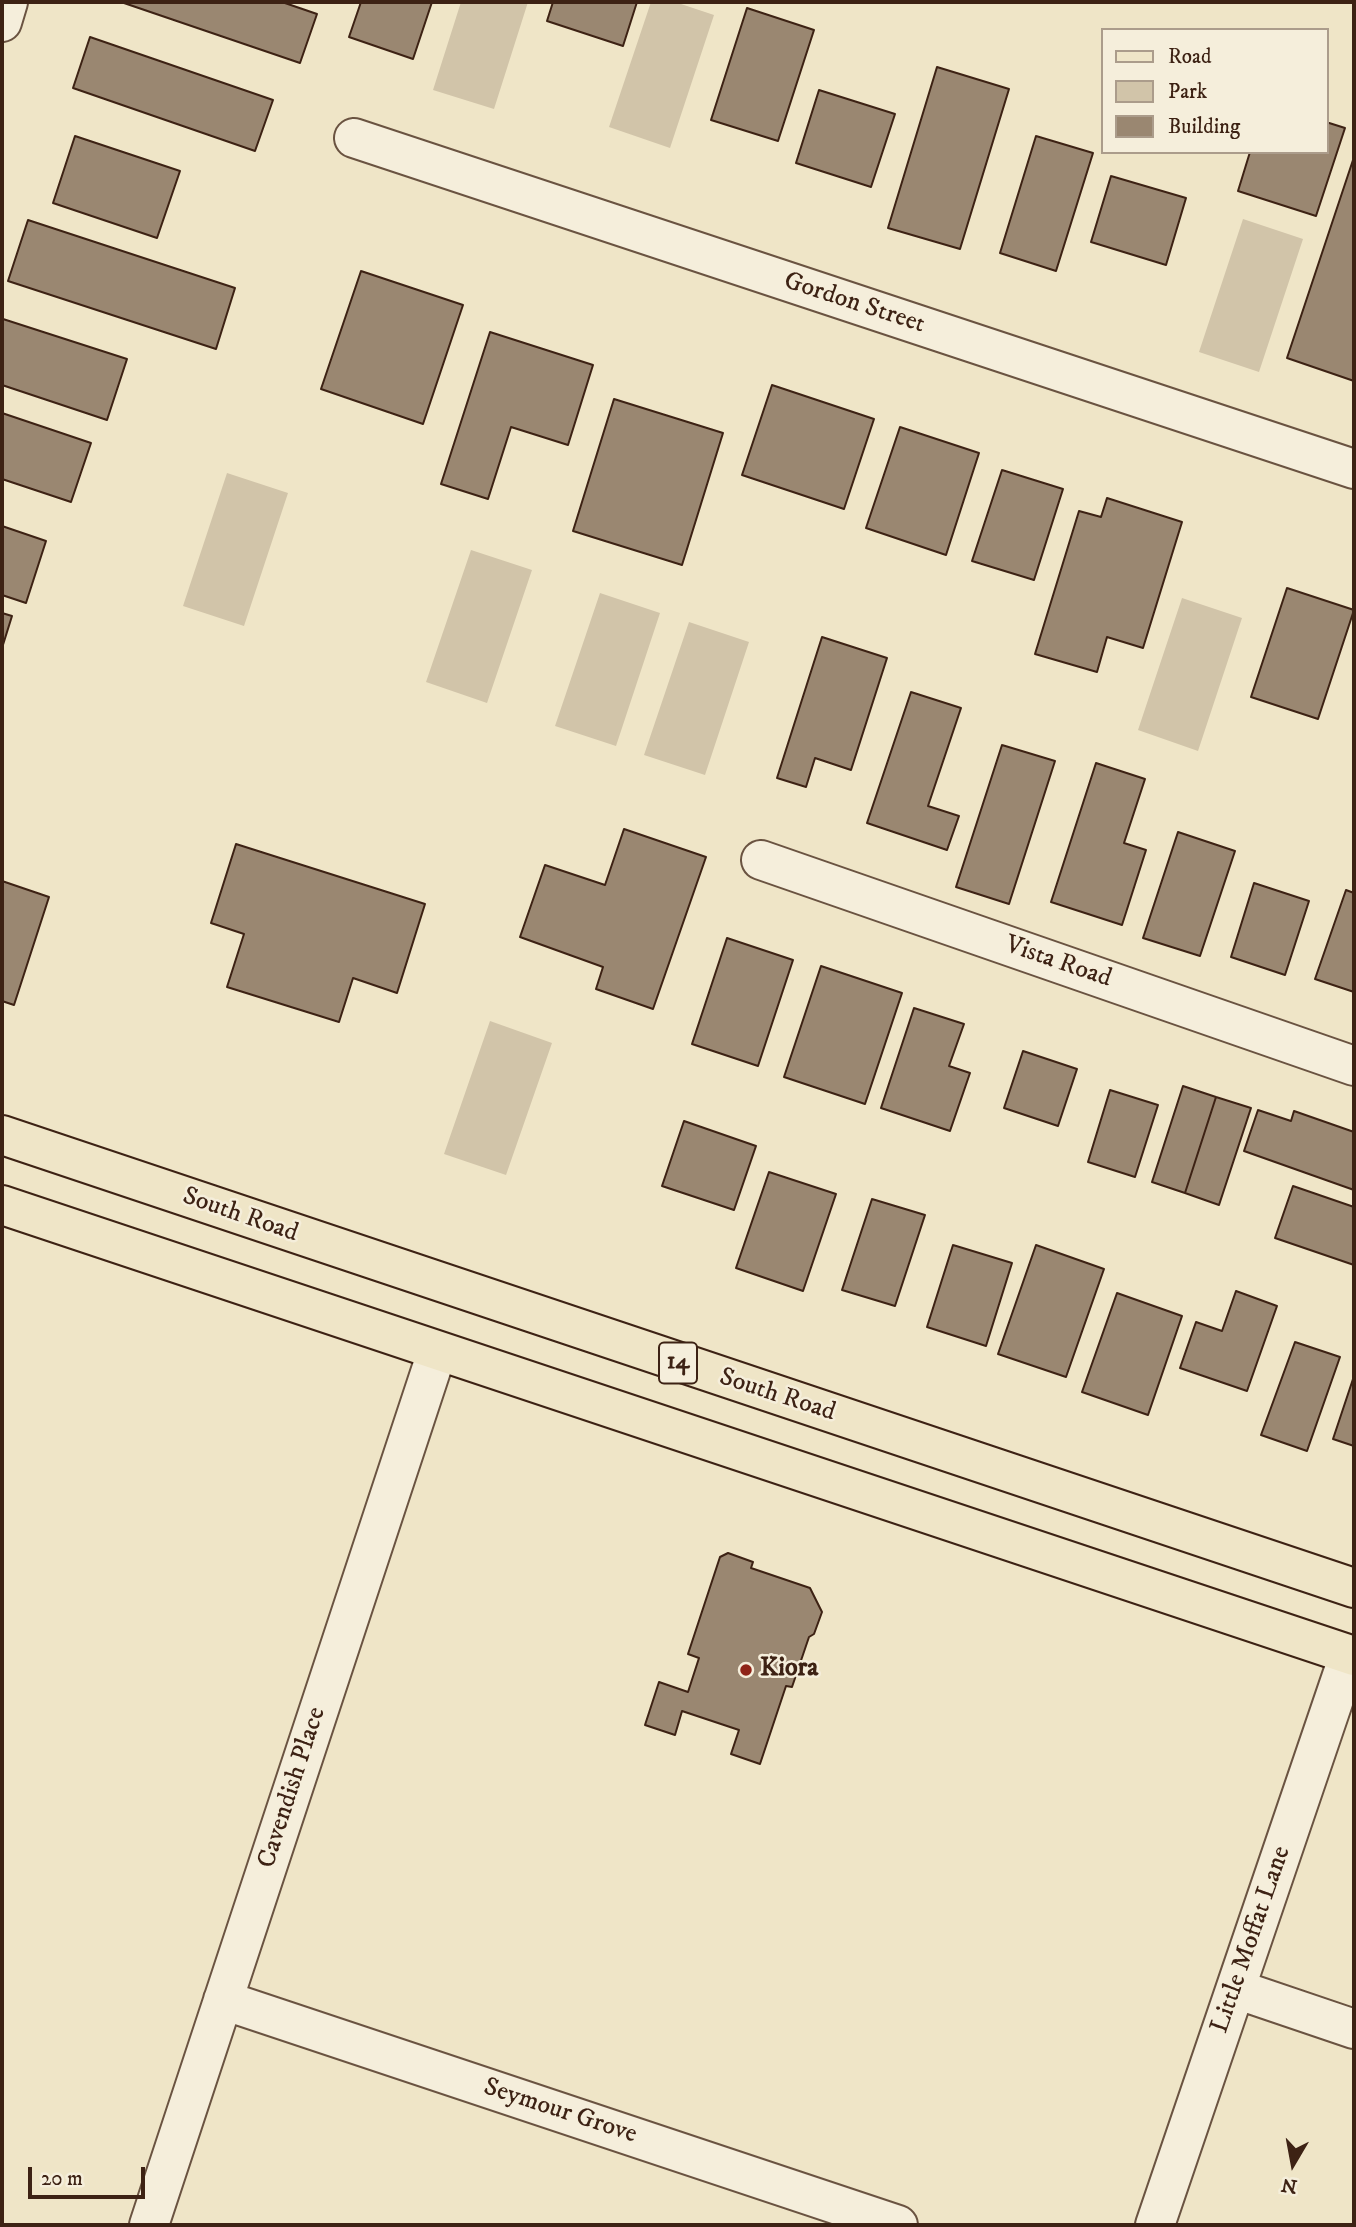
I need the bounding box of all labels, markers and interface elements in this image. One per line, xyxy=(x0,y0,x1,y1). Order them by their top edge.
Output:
legend xyxy=(1100,28,1328,154)
text: Road xyxy=(1168,44,1212,70)
text: Park xyxy=(1168,79,1207,105)
text: Building xyxy=(1168,114,1240,140)
street label: Gordon Street xyxy=(779,267,929,341)
street label: Vista Road xyxy=(1001,930,1115,996)
street label: South Road xyxy=(178,1182,302,1250)
road number: 14 xyxy=(659,1343,697,1384)
street label: South Road xyxy=(715,1363,839,1429)
place label: Kiora xyxy=(760,1654,818,1686)
marker: Kiora xyxy=(738,1662,754,1678)
street label: Cavendish Place xyxy=(252,1704,334,1872)
street label: Little Moffat Lane xyxy=(1205,1842,1299,2038)
street label: Seymour Grove xyxy=(479,2073,641,2151)
north arrow xyxy=(1258,2129,1328,2199)
scale bar xyxy=(32,2154,149,2198)
text: 20 m xyxy=(41,2166,83,2192)
text: N xyxy=(1280,2172,1299,2198)

